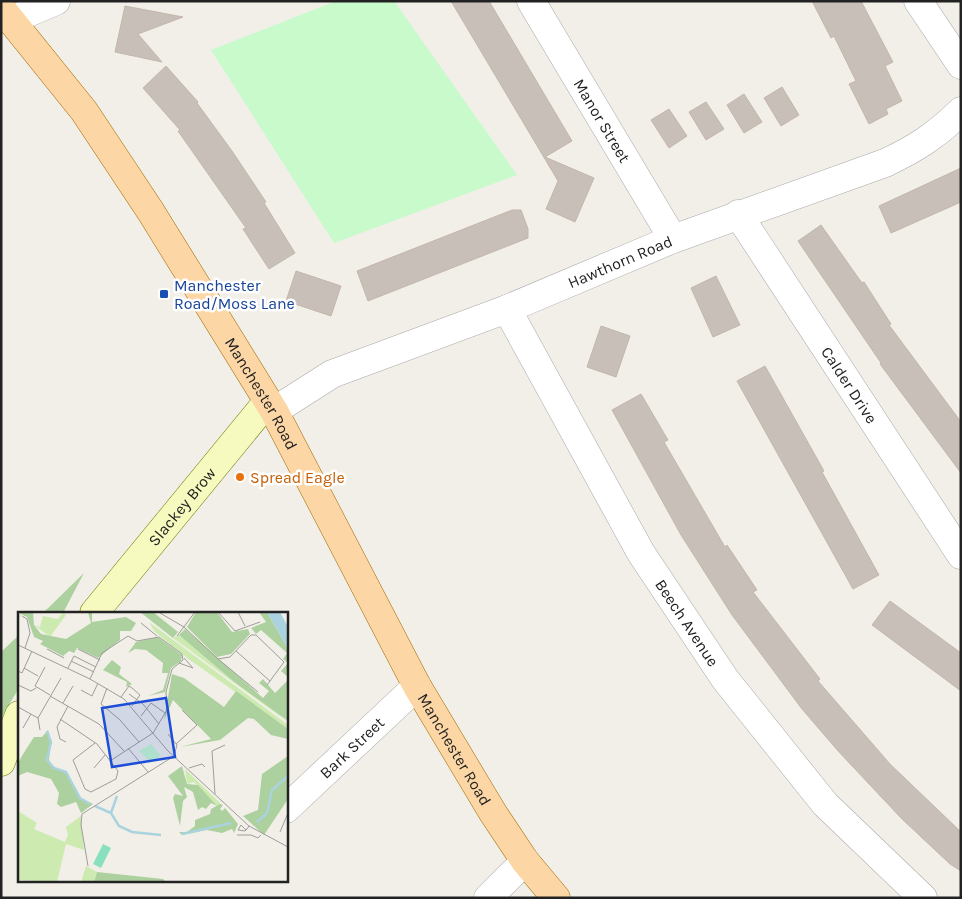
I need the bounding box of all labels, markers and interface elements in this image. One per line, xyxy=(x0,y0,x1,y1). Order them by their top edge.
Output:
street label: Manor Street xyxy=(570,75,635,166)
street label: Hawthorn Road xyxy=(565,231,675,292)
place label: Manchester Road/Moss Lane xyxy=(174,276,295,313)
marker: Manchester Road/Moss Lane xyxy=(158,288,170,300)
street label: Manchester Road xyxy=(221,334,302,453)
street label: Calder Drive xyxy=(818,343,882,427)
street label: Slackey Brow xyxy=(144,463,220,549)
place label: Spread Eagle xyxy=(250,468,345,487)
marker: Spread Eagle xyxy=(234,471,246,483)
street label: Beech Avenue xyxy=(652,575,723,670)
inset map xyxy=(18,612,288,882)
street label: Manchester Road xyxy=(414,690,496,809)
street label: Bark Street xyxy=(315,713,388,782)

